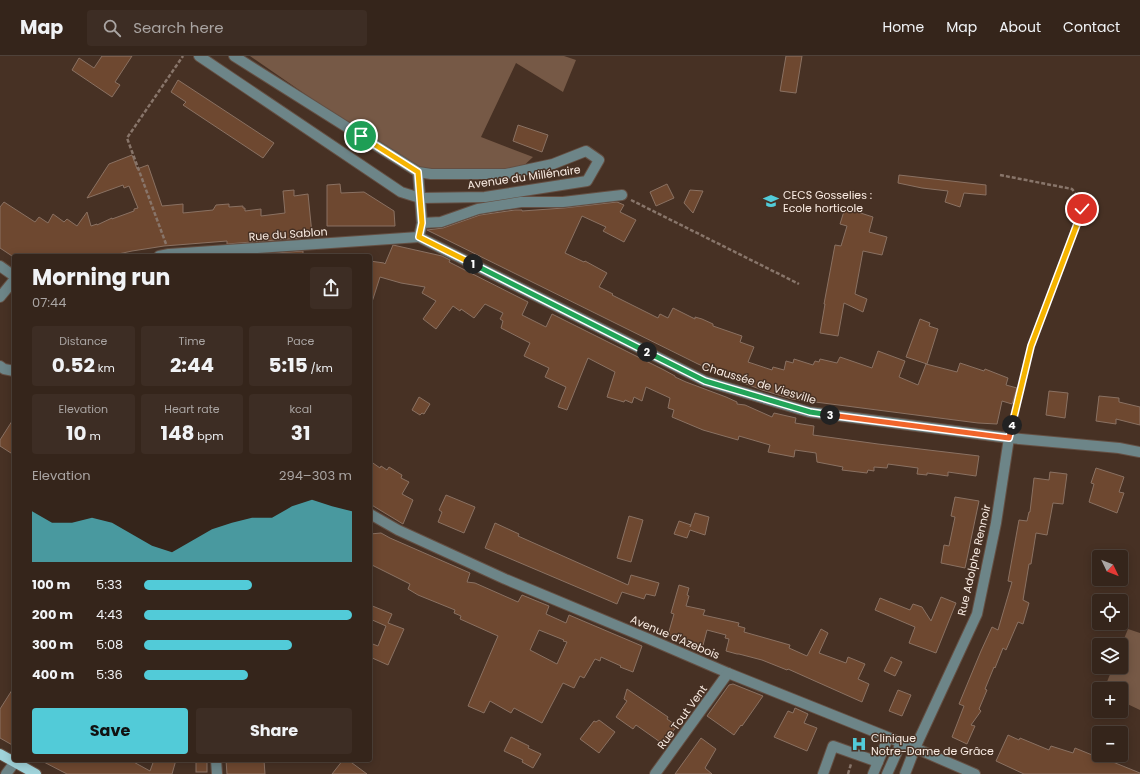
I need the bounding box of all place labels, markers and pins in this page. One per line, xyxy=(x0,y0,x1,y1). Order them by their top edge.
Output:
pin xyxy=(344,119,378,153)
place label: CECS Gosselies : Ecole horticole xyxy=(783,187,872,216)
school or university icon: CECS Gosselies : Ecole horticole xyxy=(762,192,780,210)
pin xyxy=(1065,192,1099,226)
pin: 1 xyxy=(463,254,483,274)
pin: 2 xyxy=(637,342,657,362)
pin: 3 xyxy=(820,405,840,425)
pin: 4 xyxy=(1002,415,1022,435)
place label: Clinique Notre-Dame de Grâce xyxy=(871,730,994,759)
hospital icon: Clinique Notre-Dame de Grâce xyxy=(850,735,868,753)

